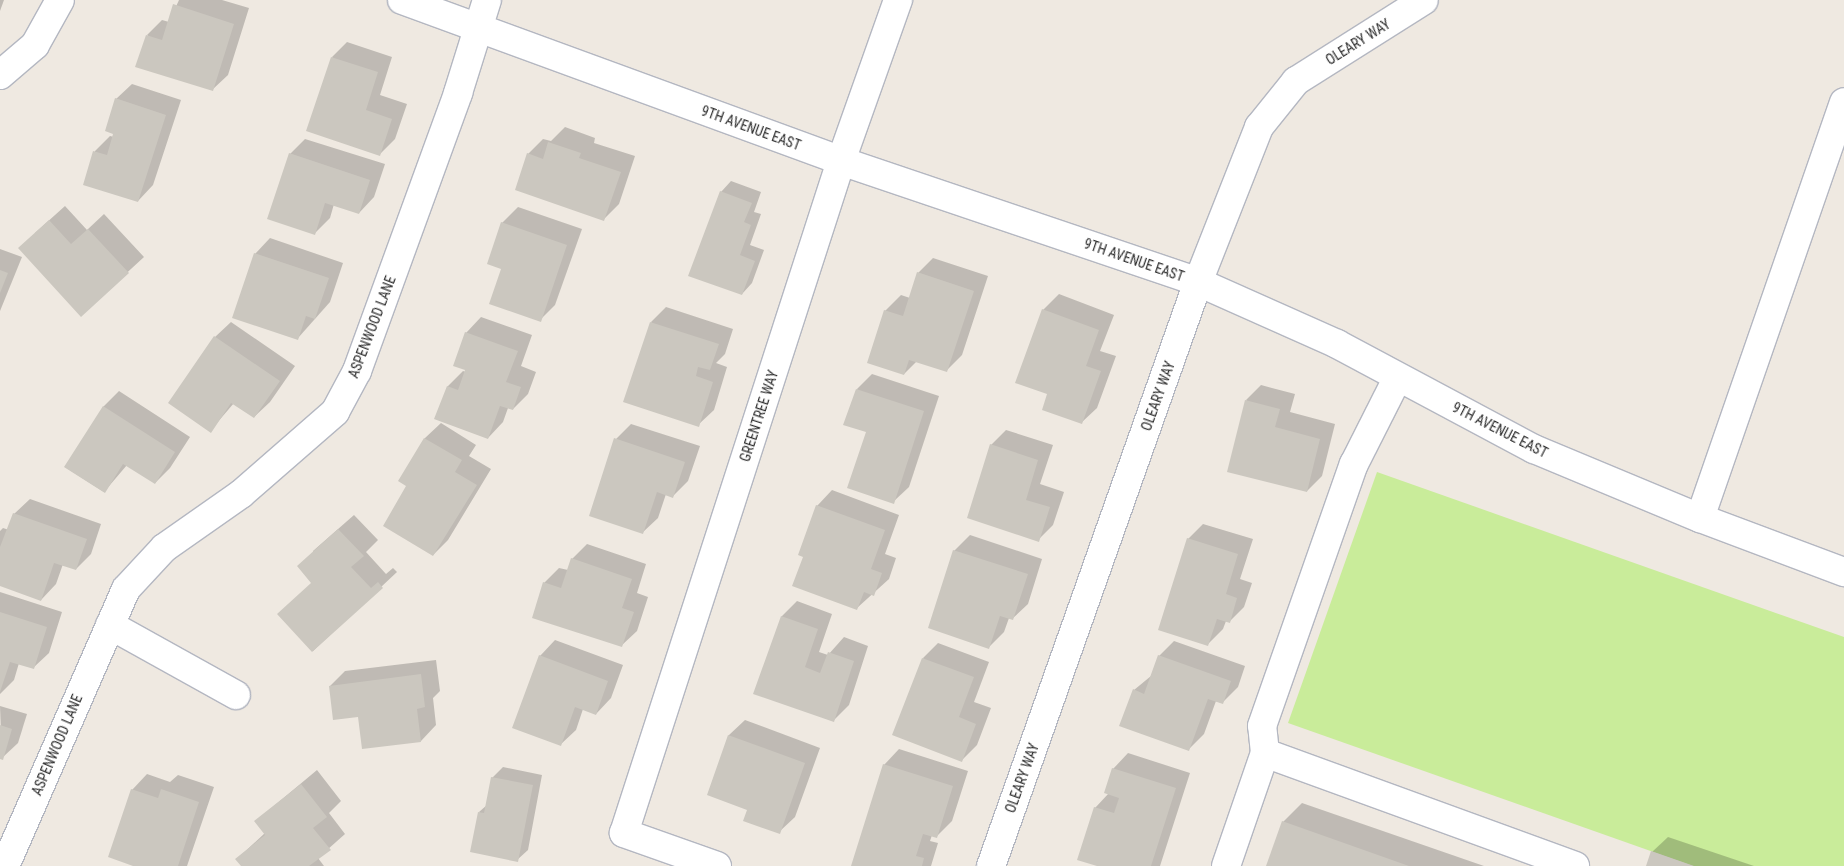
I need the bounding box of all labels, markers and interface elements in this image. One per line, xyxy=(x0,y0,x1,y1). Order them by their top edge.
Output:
street label: OLEARY WAY xyxy=(1323,16,1393,68)
street label: 9TH AVENUE EAST xyxy=(699,102,803,154)
street label: 9TH AVENUE EAST xyxy=(1082,235,1186,285)
street label: ASPENWOOD LANE xyxy=(345,274,399,380)
street label: OLEARY WAY xyxy=(1138,359,1178,433)
street label: GREENTREE WAY xyxy=(736,368,782,464)
street label: 9TH AVENUE EAST xyxy=(1450,399,1550,461)
street label: ASPENWOOD LANE xyxy=(28,692,86,798)
street label: OLEARY WAY xyxy=(1002,741,1042,815)

